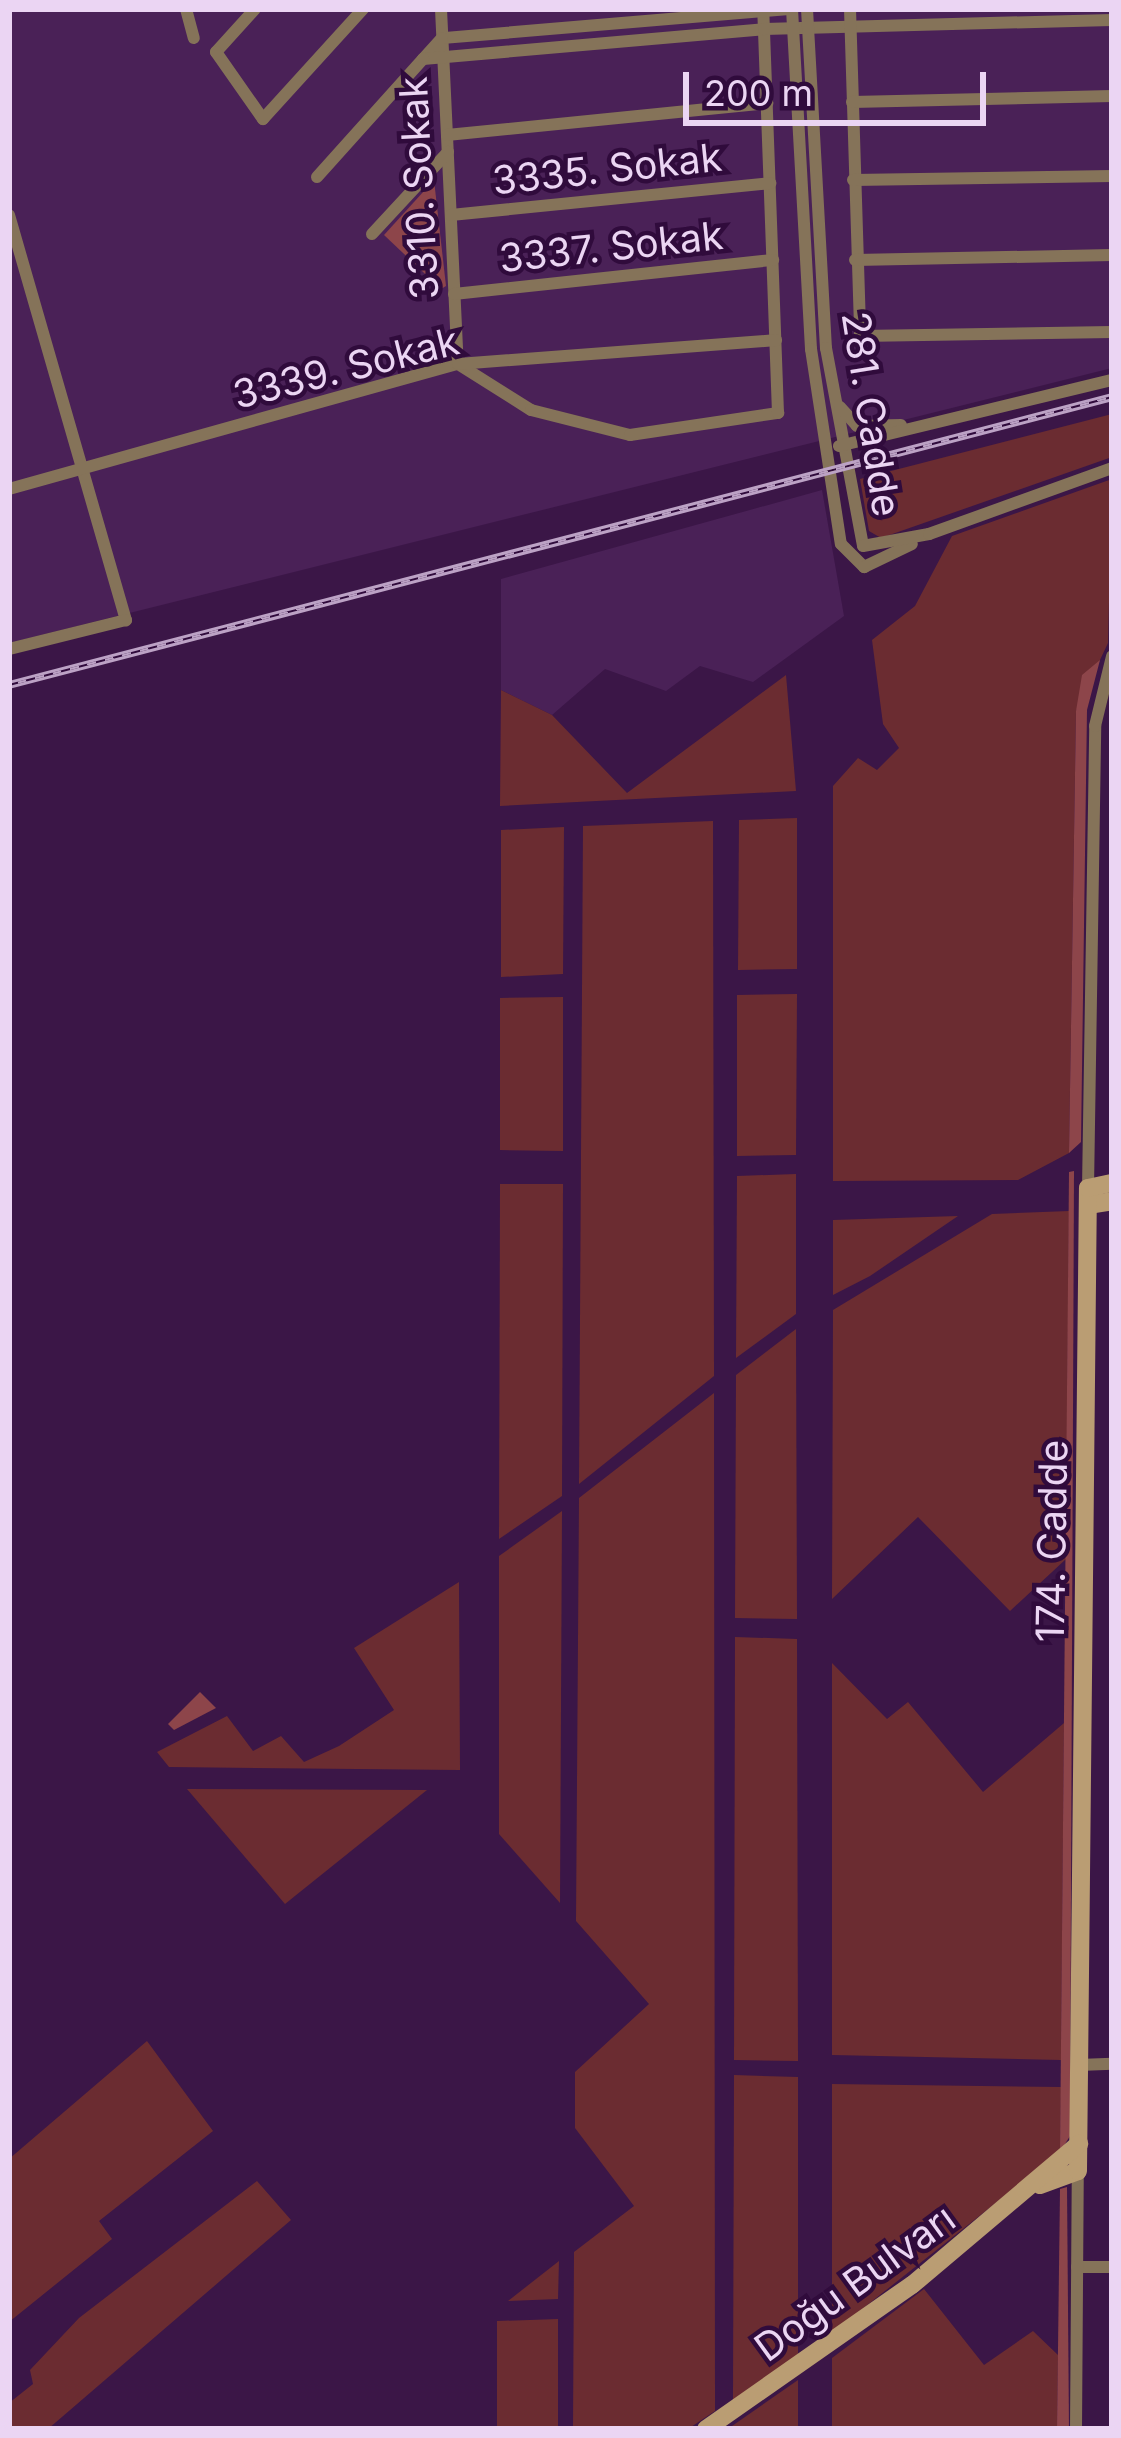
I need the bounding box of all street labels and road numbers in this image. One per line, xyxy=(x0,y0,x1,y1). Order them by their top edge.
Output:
street label: 3310. Sokak xyxy=(390,75,448,301)
street label: 3335. Sokak xyxy=(490,134,724,204)
street label: 3337. Sokak xyxy=(497,212,725,282)
street label: 281. Cadde xyxy=(832,308,910,520)
street label: 3339. Sokak xyxy=(228,317,464,419)
street label: 174. Cadde xyxy=(1027,1439,1077,1643)
street label: Doğu Bulvarı xyxy=(746,2195,964,2371)

